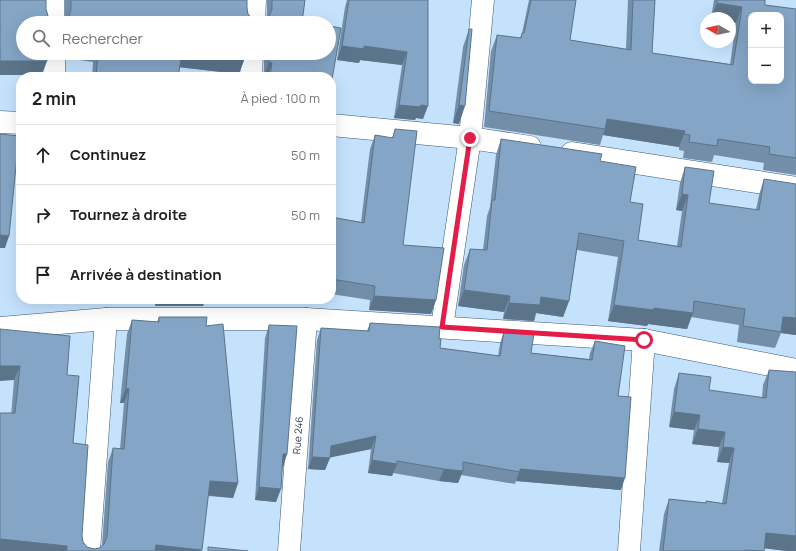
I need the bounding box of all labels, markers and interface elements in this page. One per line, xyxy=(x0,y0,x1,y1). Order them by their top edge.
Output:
north arrow xyxy=(700,12,736,48)
map controls xyxy=(748,12,784,84)
button: + xyxy=(748,12,784,48)
search box xyxy=(16,16,336,60)
icon: search xyxy=(30,27,52,49)
text: Rechercher xyxy=(62,28,143,49)
button: − xyxy=(748,48,784,84)
text: 2 min xyxy=(32,87,76,110)
text: À pied · 100 m xyxy=(240,89,320,107)
route end xyxy=(461,129,479,147)
icon: ahead xyxy=(32,144,54,166)
text: Continuez xyxy=(70,144,146,165)
text: 50 m xyxy=(291,146,320,164)
icon: right xyxy=(32,204,54,226)
text: Tournez à droite xyxy=(70,204,187,225)
text: 50 m xyxy=(291,206,320,224)
icon: arrive xyxy=(32,264,54,286)
text: Arrivée à destination xyxy=(70,264,222,285)
route start xyxy=(635,331,653,349)
street label: Rue 246 xyxy=(289,416,306,455)

